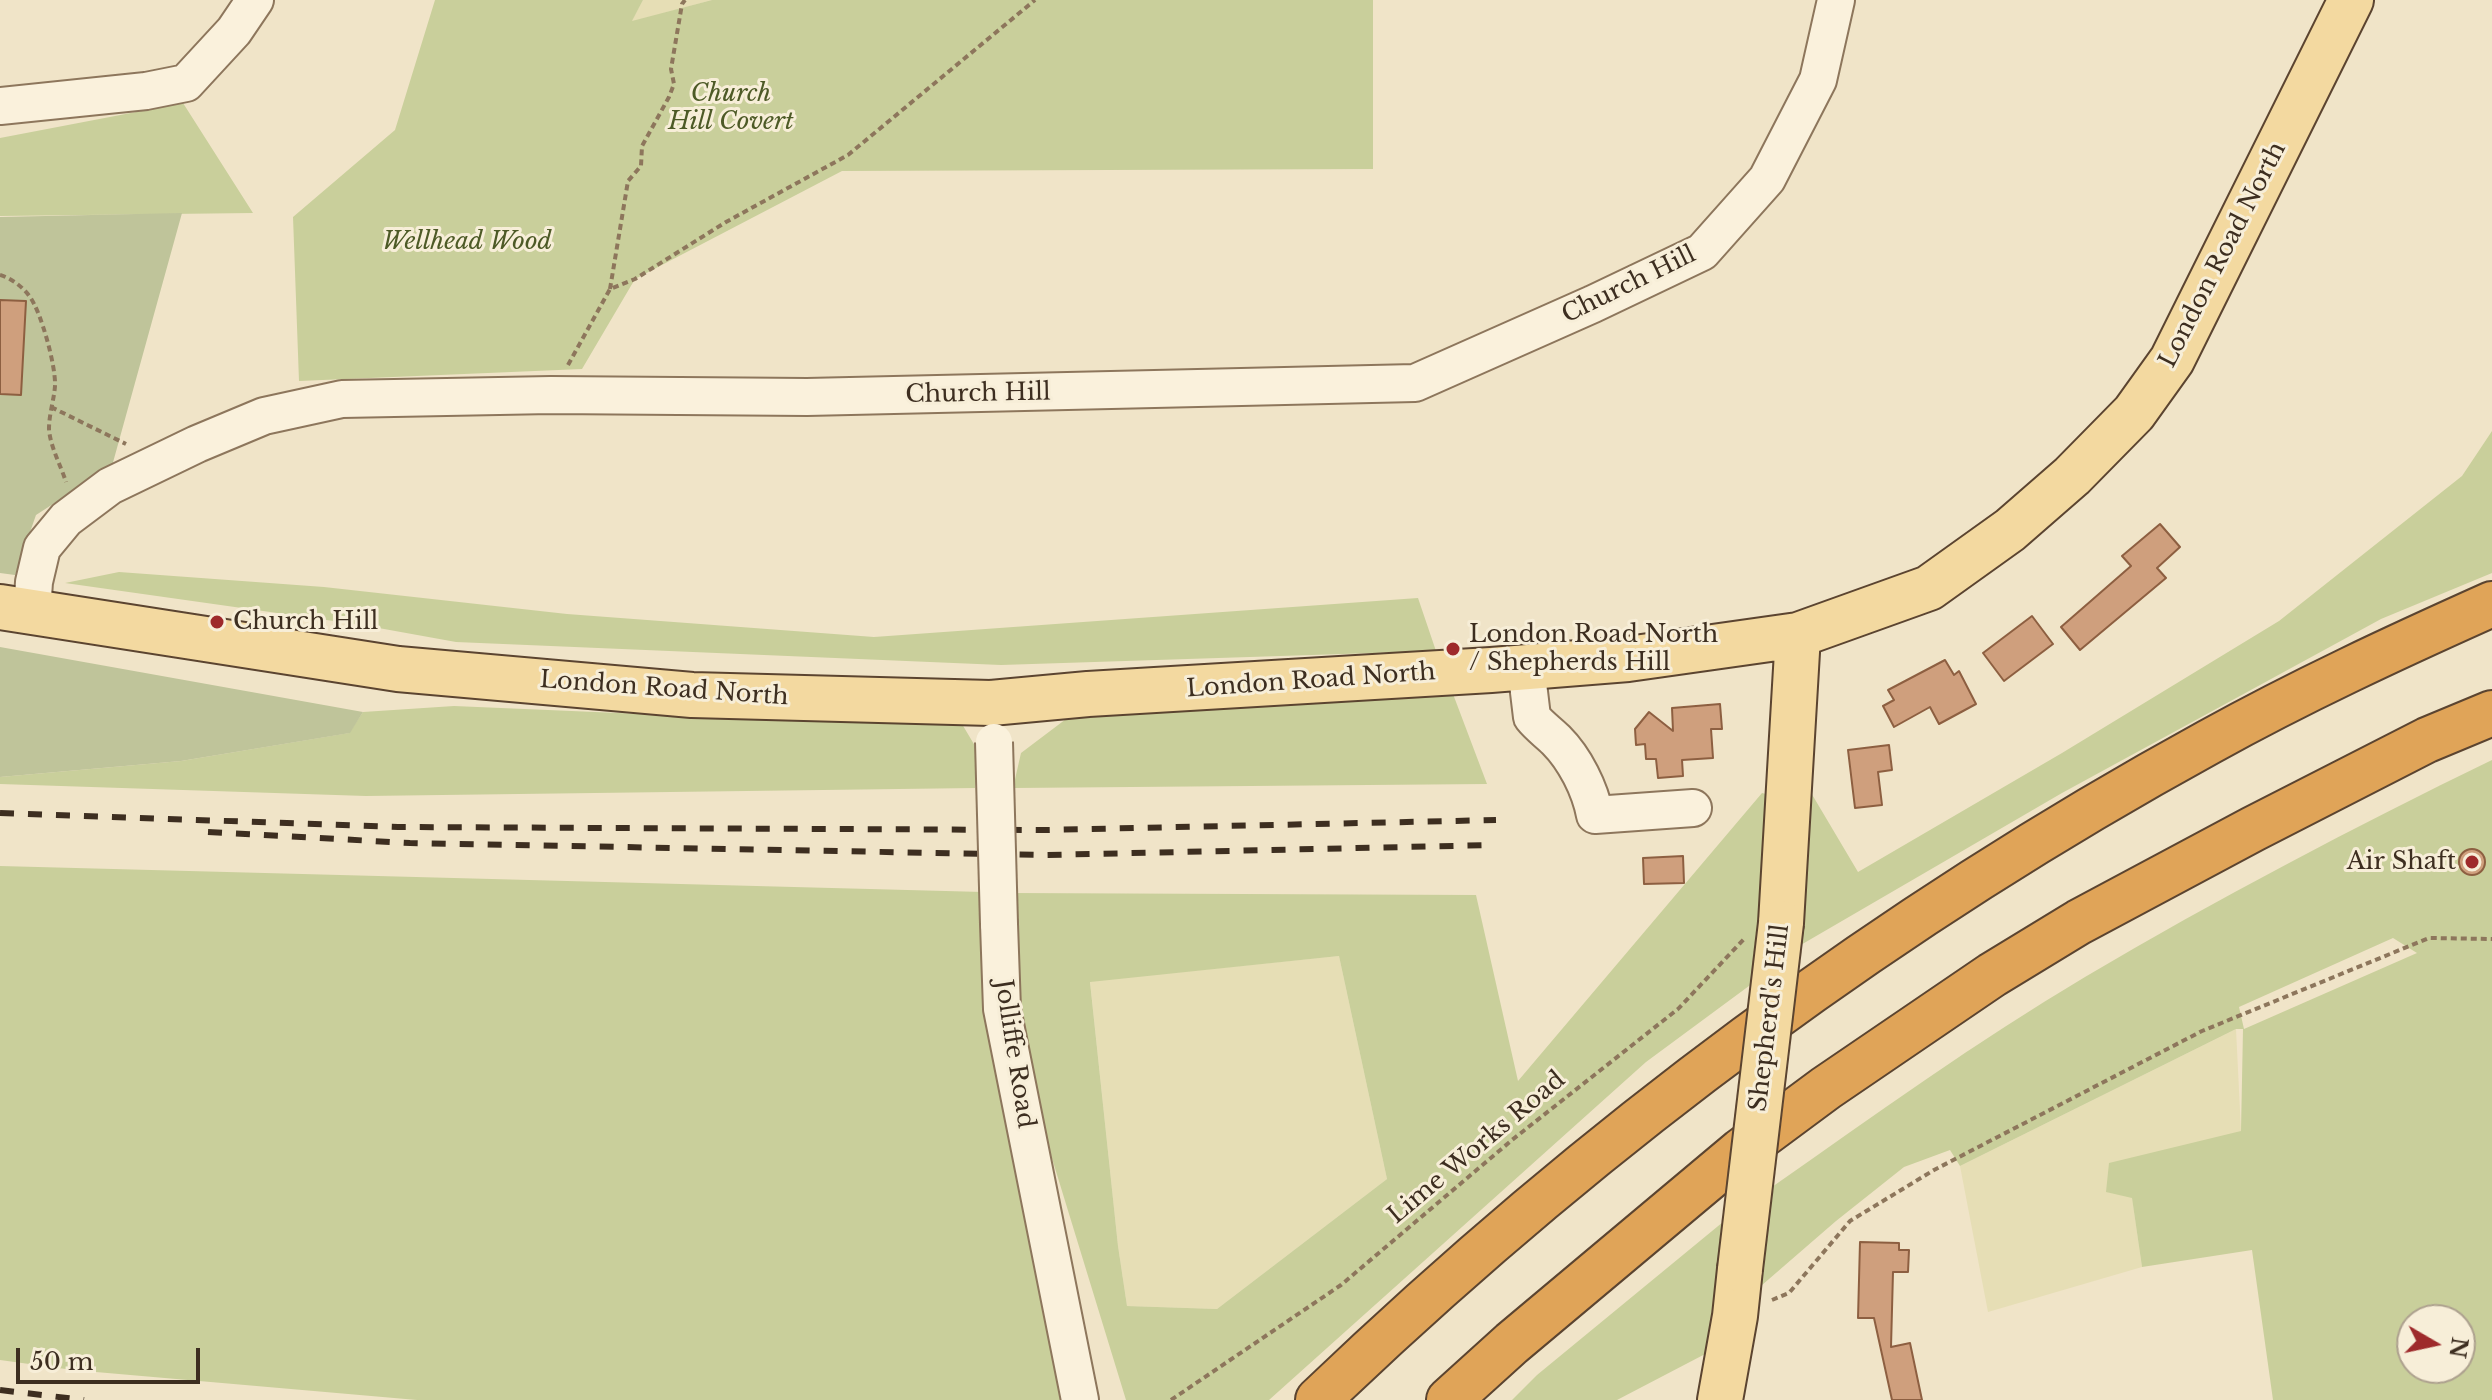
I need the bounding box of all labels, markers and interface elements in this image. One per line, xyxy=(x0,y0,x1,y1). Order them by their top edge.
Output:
park label: Church Hill Covert xyxy=(668,80,794,136)
street label: London Road North xyxy=(2154,137,2292,373)
park label: Wellhead Wood xyxy=(382,228,552,256)
street label: Church Hill xyxy=(1557,240,1701,330)
street label: Church Hill xyxy=(905,378,1051,410)
place label: Church Hill xyxy=(233,608,378,636)
marker: Church Hill xyxy=(208,613,226,631)
place label: London Road North / Shepherds Hill xyxy=(1469,621,1718,677)
marker: London Road North / Shepherds Hill xyxy=(1444,640,1462,658)
street label: London Road North xyxy=(1186,658,1436,704)
street label: London Road North xyxy=(539,666,789,712)
place label: Air Shaft xyxy=(2347,848,2456,876)
marker: Air Shaft xyxy=(2463,853,2481,871)
street label: Shepherd's Hill xyxy=(1744,923,1796,1113)
street label: Jolliffe Road xyxy=(988,978,1040,1130)
street label: Lime Works Road xyxy=(1383,1066,1571,1230)
north arrow xyxy=(2396,1304,2476,1384)
scale bar xyxy=(20,1332,204,1382)
text: N xyxy=(2443,1335,2473,1360)
text: 50 m xyxy=(30,1347,93,1376)

